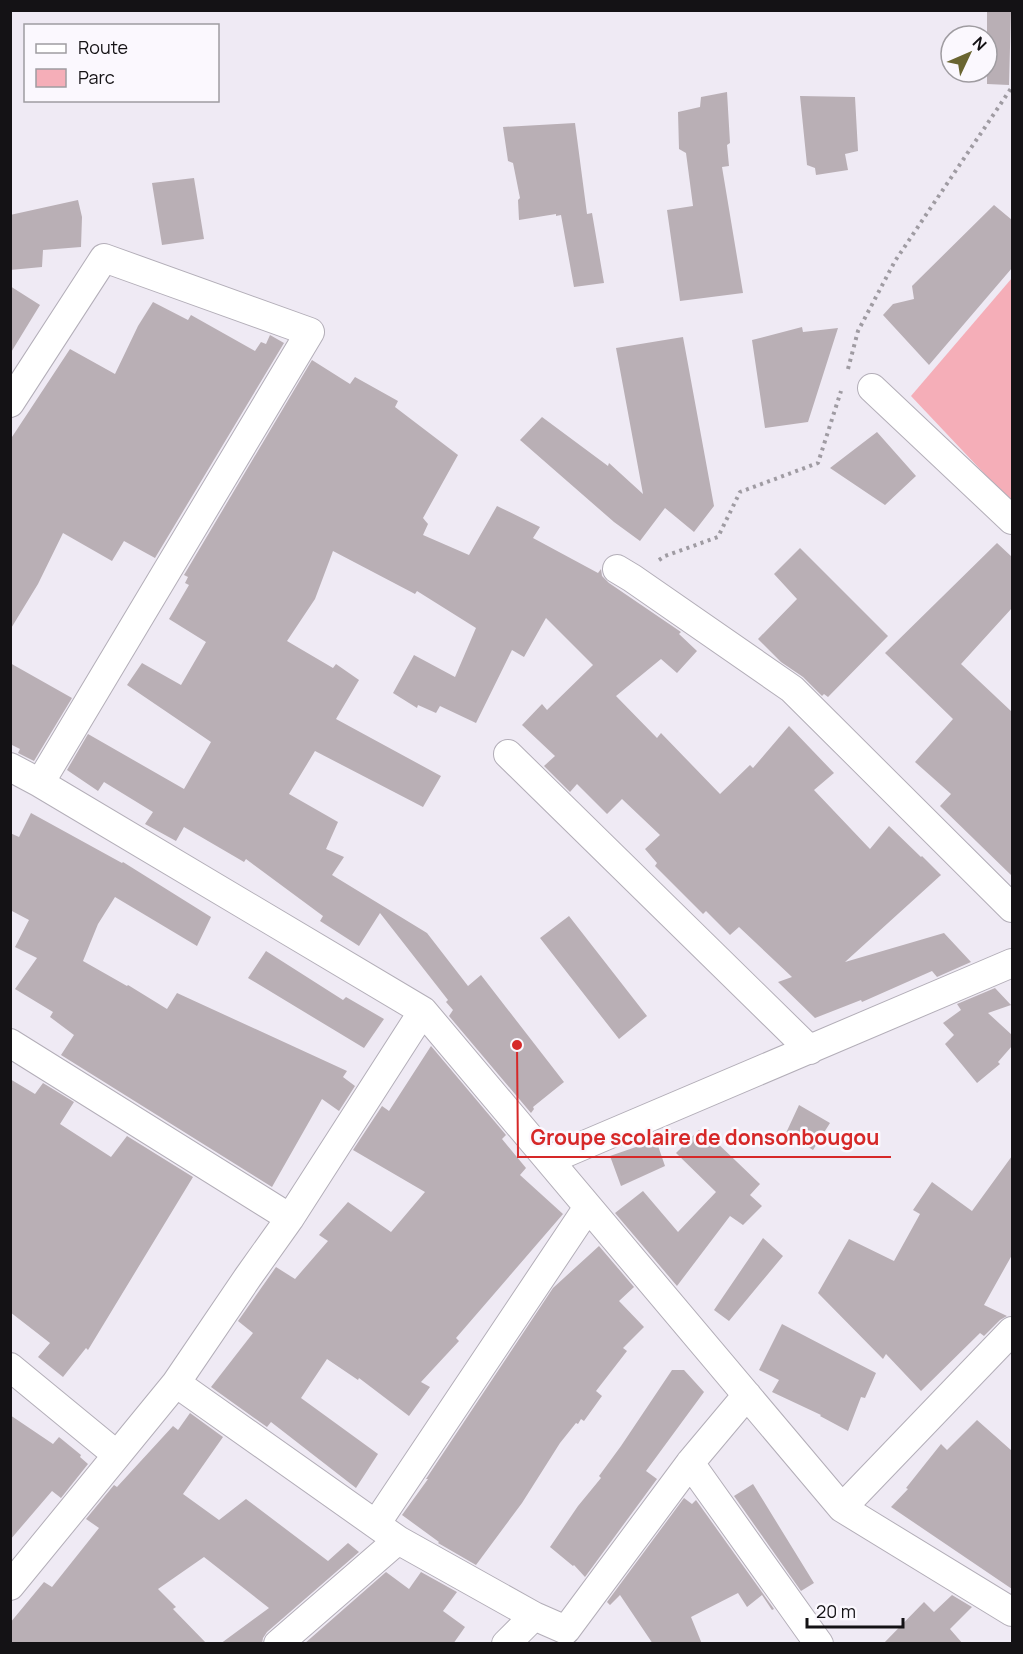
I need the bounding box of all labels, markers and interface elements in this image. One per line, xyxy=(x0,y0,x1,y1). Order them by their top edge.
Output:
legend xyxy=(24,24,219,102)
north arrow xyxy=(939,24,999,84)
text: N xyxy=(968,32,992,55)
text: Route xyxy=(78,35,128,59)
text: Parc xyxy=(78,65,115,89)
callout: Groupe scolaire de donsonbougou xyxy=(518,1118,891,1157)
text: Groupe scolaire de donsonbougou xyxy=(531,1123,879,1151)
scale bar xyxy=(807,1591,903,1629)
text: 20 m xyxy=(816,1599,856,1623)

